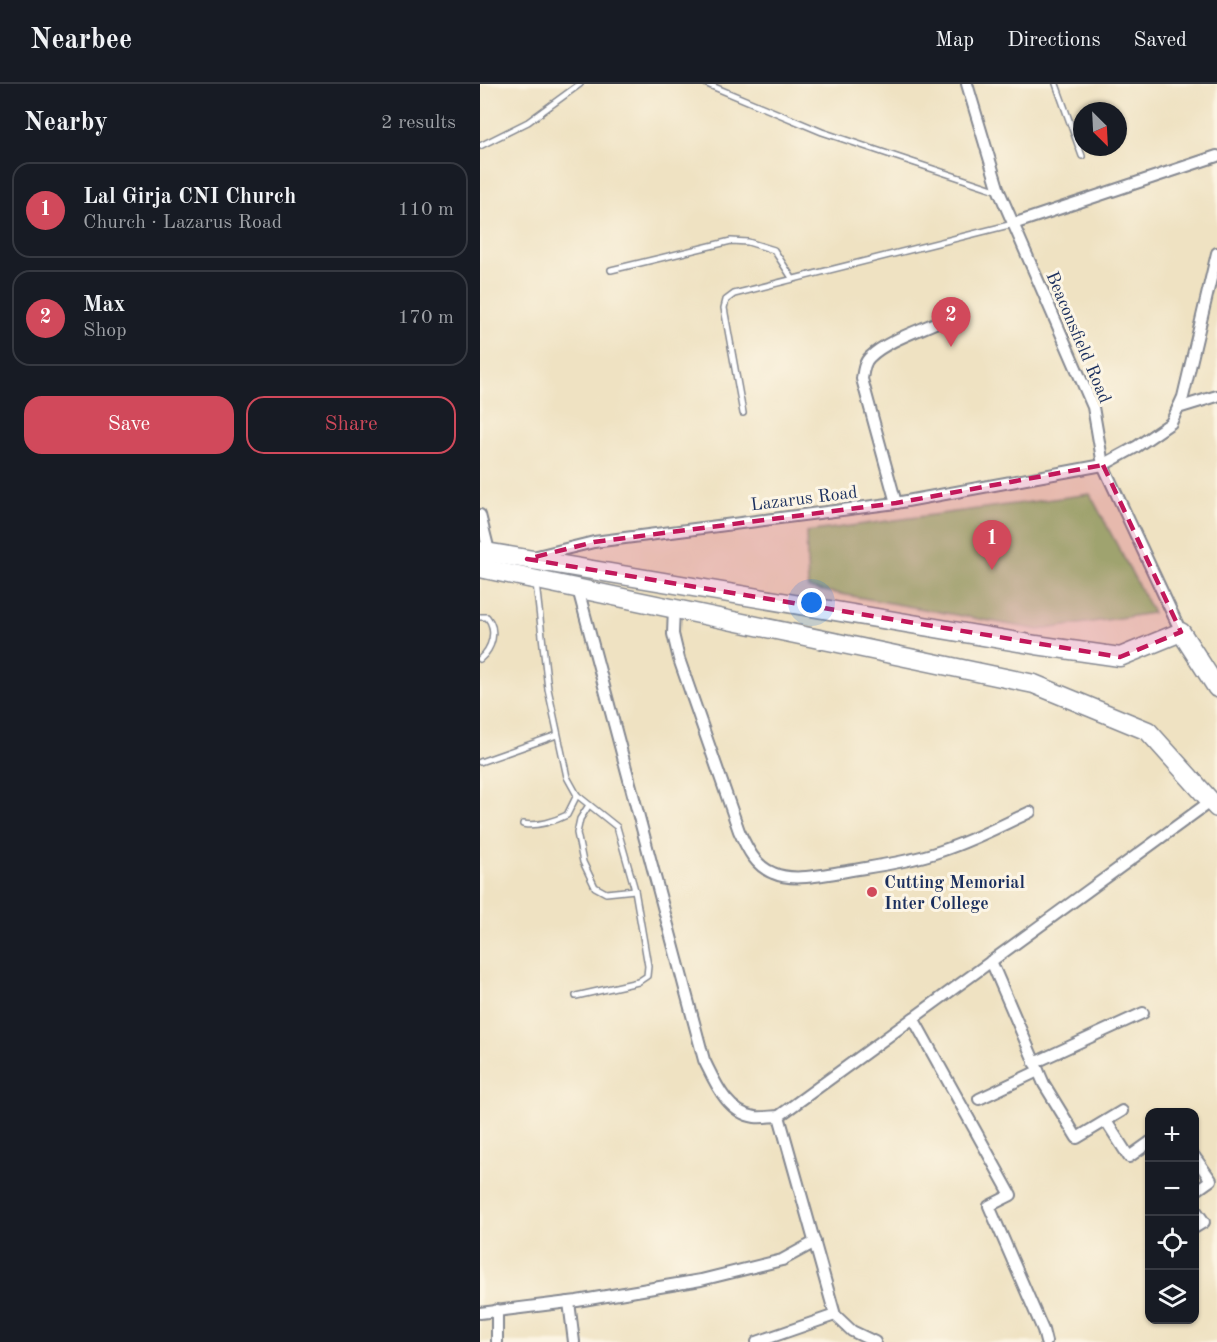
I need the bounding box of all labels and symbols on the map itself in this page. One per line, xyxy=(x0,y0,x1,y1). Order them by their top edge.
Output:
north arrow xyxy=(1073,102,1127,156)
street label: Beaconsfield Road xyxy=(1042,269,1114,406)
pin: 2 xyxy=(932,298,970,347)
street label: Lazarus Road xyxy=(750,483,859,514)
pin: 1 xyxy=(972,520,1012,570)
your location xyxy=(797,588,826,617)
place label: Cutting Memorial Inter College xyxy=(884,874,1026,913)
marker: Cutting Memorial Inter College xyxy=(865,885,879,899)

